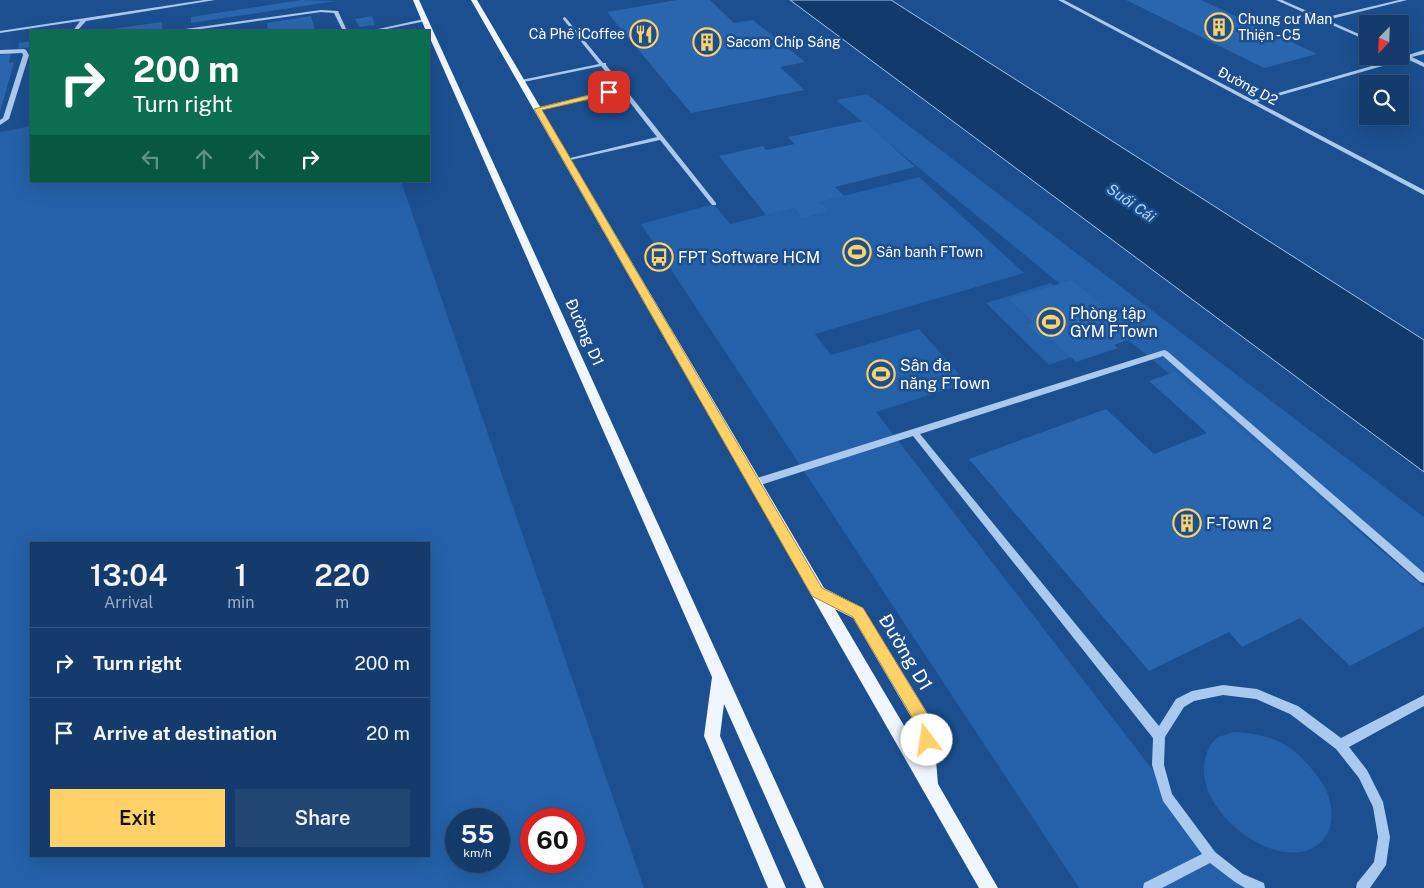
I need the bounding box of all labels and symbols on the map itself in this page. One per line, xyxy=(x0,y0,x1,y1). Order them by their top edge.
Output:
place label: Chung cư Man Thiện - C5 xyxy=(1238,11,1332,43)
building icon: Chung cư Man Thiện - C5 xyxy=(1204,12,1234,42)
north arrow xyxy=(1359,15,1409,65)
restaurant icon: Cà Phê iCoffee xyxy=(629,19,659,49)
place label: Cà Phê iCoffee xyxy=(529,26,625,42)
building icon: Sacom Chíp Sáng xyxy=(692,27,722,57)
place label: Sacom Chíp Sáng xyxy=(726,34,841,50)
street label: Đường D2 xyxy=(1215,64,1281,108)
pin xyxy=(588,71,630,113)
water label: Suối Cái xyxy=(1104,180,1159,226)
sports icon: Sân banh FTown xyxy=(842,237,872,267)
bus stop icon: FPT Software HCM xyxy=(644,242,674,272)
place label: Sân banh FTown xyxy=(876,244,983,260)
place label: FPT Software HCM xyxy=(678,248,820,267)
street label: Đường D1 xyxy=(561,296,608,369)
place label: Phòng tập GYM FTown xyxy=(1070,304,1158,341)
sports icon: Phòng tập GYM FTown xyxy=(1036,307,1066,337)
place label: Sân đa năng FTown xyxy=(900,356,990,393)
sports icon: Sân đa năng FTown xyxy=(866,359,896,389)
building icon: F-Town 2 xyxy=(1172,508,1202,538)
place label: F-Town 2 xyxy=(1206,514,1272,533)
street label: Đường D1 xyxy=(875,610,937,694)
position arrow xyxy=(900,713,952,765)
speed limit sign: 60 xyxy=(520,808,585,873)

